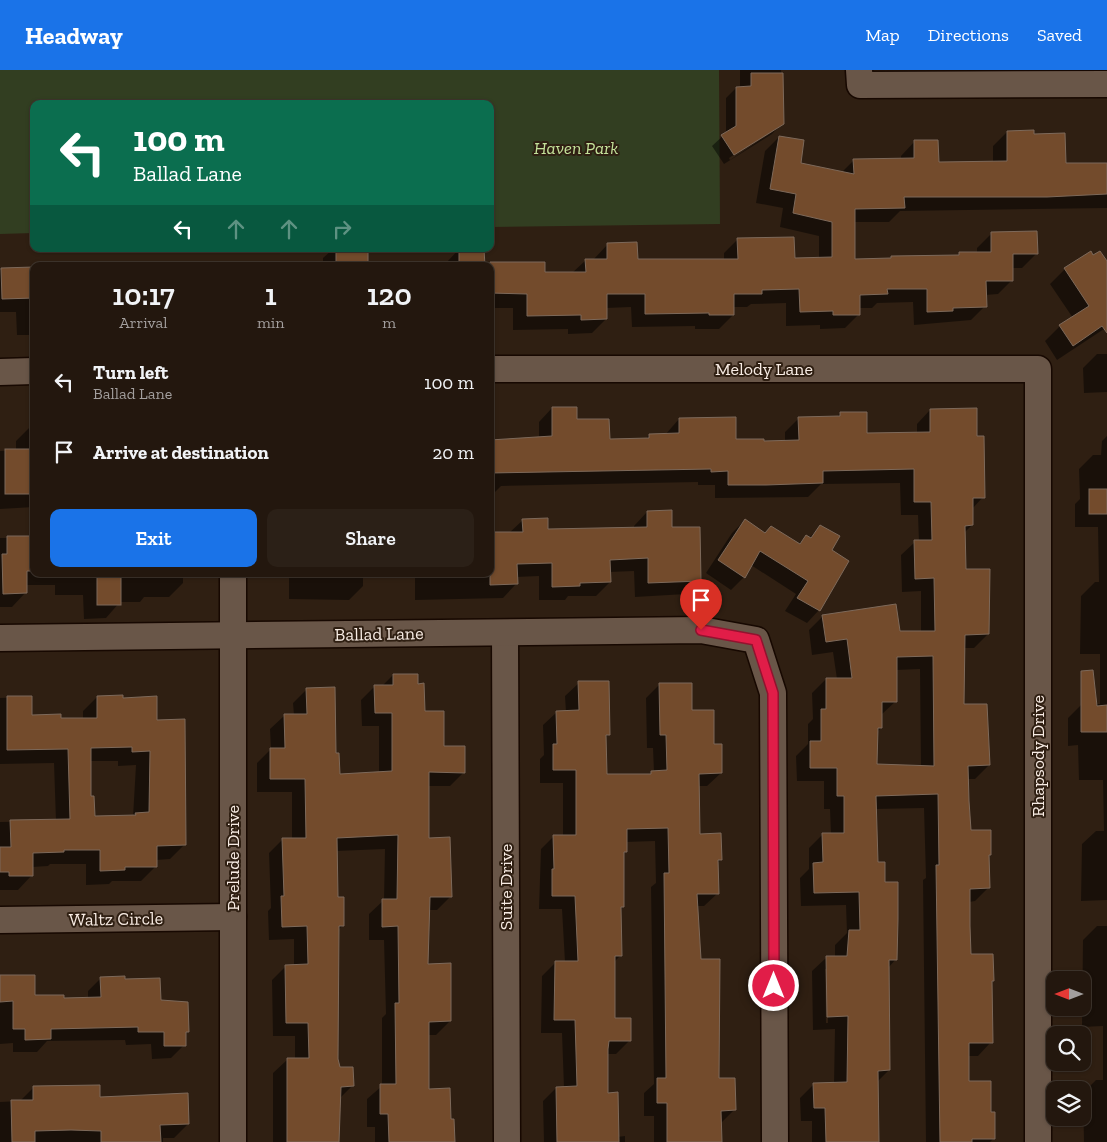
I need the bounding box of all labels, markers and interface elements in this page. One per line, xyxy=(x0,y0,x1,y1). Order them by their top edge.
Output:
text: Headway xyxy=(25,21,123,50)
text: Map xyxy=(865,24,900,46)
text: Directions xyxy=(928,24,1009,46)
text: Saved xyxy=(1037,24,1082,46)
text: 100 m xyxy=(133,118,225,160)
icon: left xyxy=(50,120,115,185)
park label: Haven Park xyxy=(534,137,618,159)
text: Ballad Lane xyxy=(133,160,242,187)
icon: left xyxy=(169,215,197,243)
icon: ahead xyxy=(222,215,250,243)
icon: ahead xyxy=(275,215,303,243)
icon: right xyxy=(328,215,356,243)
text: 10:17 xyxy=(112,277,175,313)
text: 1 xyxy=(265,277,277,313)
text: 120 xyxy=(367,277,412,313)
text: Arrival xyxy=(119,313,168,332)
text: min xyxy=(257,313,284,332)
text: m xyxy=(382,313,396,332)
street label: Melody Lane xyxy=(715,358,813,380)
text: Turn left xyxy=(93,361,168,384)
icon: left xyxy=(50,368,78,396)
text: 100 m xyxy=(424,371,474,394)
text: Ballad Lane xyxy=(93,384,172,403)
icon: arrive xyxy=(50,438,78,466)
text: Arrive at destination xyxy=(93,441,269,464)
text: 20 m xyxy=(433,441,474,464)
button: Exit xyxy=(50,509,257,567)
button: Share xyxy=(267,509,474,567)
pin xyxy=(680,579,722,630)
icon: arrive xyxy=(687,586,715,614)
street label: Ballad Lane xyxy=(334,622,424,646)
street label: Rhapsody Drive xyxy=(1027,695,1049,817)
street label: Prelude Drive xyxy=(222,805,244,911)
street label: Suite Drive xyxy=(495,844,517,930)
street label: Waltz Circle xyxy=(69,907,163,931)
position arrow xyxy=(747,959,799,1011)
north arrow xyxy=(1046,971,1091,1016)
map controls xyxy=(1046,971,1091,1126)
button: search xyxy=(1046,1026,1091,1071)
button: layers xyxy=(1046,1081,1091,1126)

